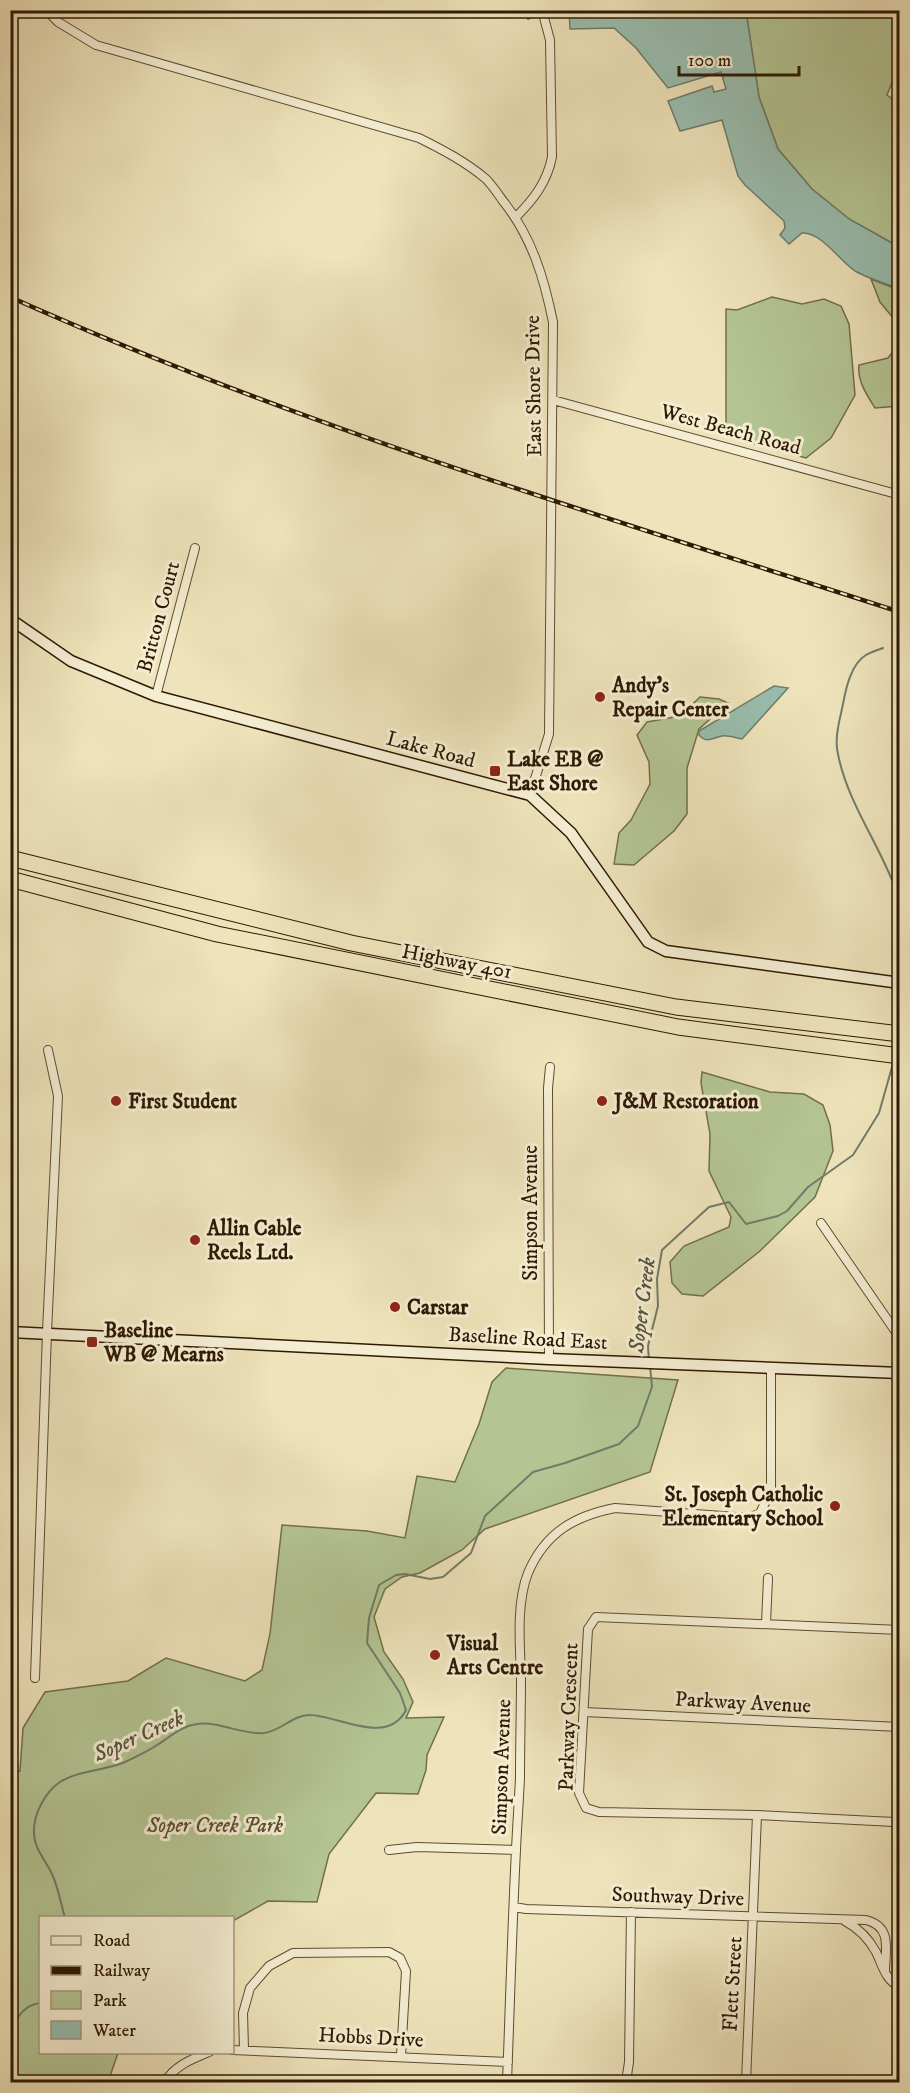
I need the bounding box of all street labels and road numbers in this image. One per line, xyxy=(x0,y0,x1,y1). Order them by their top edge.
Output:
street label: East Shore Drive xyxy=(520,315,548,457)
street label: West Beach Road xyxy=(657,398,804,461)
street label: Britton Court xyxy=(132,558,186,676)
street label: Lake Road xyxy=(383,726,479,774)
street label: Highway 401 xyxy=(399,939,514,985)
street label: Simpson Avenue xyxy=(518,1145,544,1281)
street label: Baseline Road East xyxy=(448,1322,608,1356)
street label: Parkway Crescent xyxy=(553,1642,585,1792)
street label: Parkway Avenue xyxy=(674,1686,812,1720)
street label: Simpson Avenue xyxy=(487,1698,517,1835)
street label: Southway Drive xyxy=(611,1882,745,1912)
street label: Flett Street xyxy=(718,1935,748,2032)
street label: Hobbs Drive xyxy=(318,2022,425,2054)

